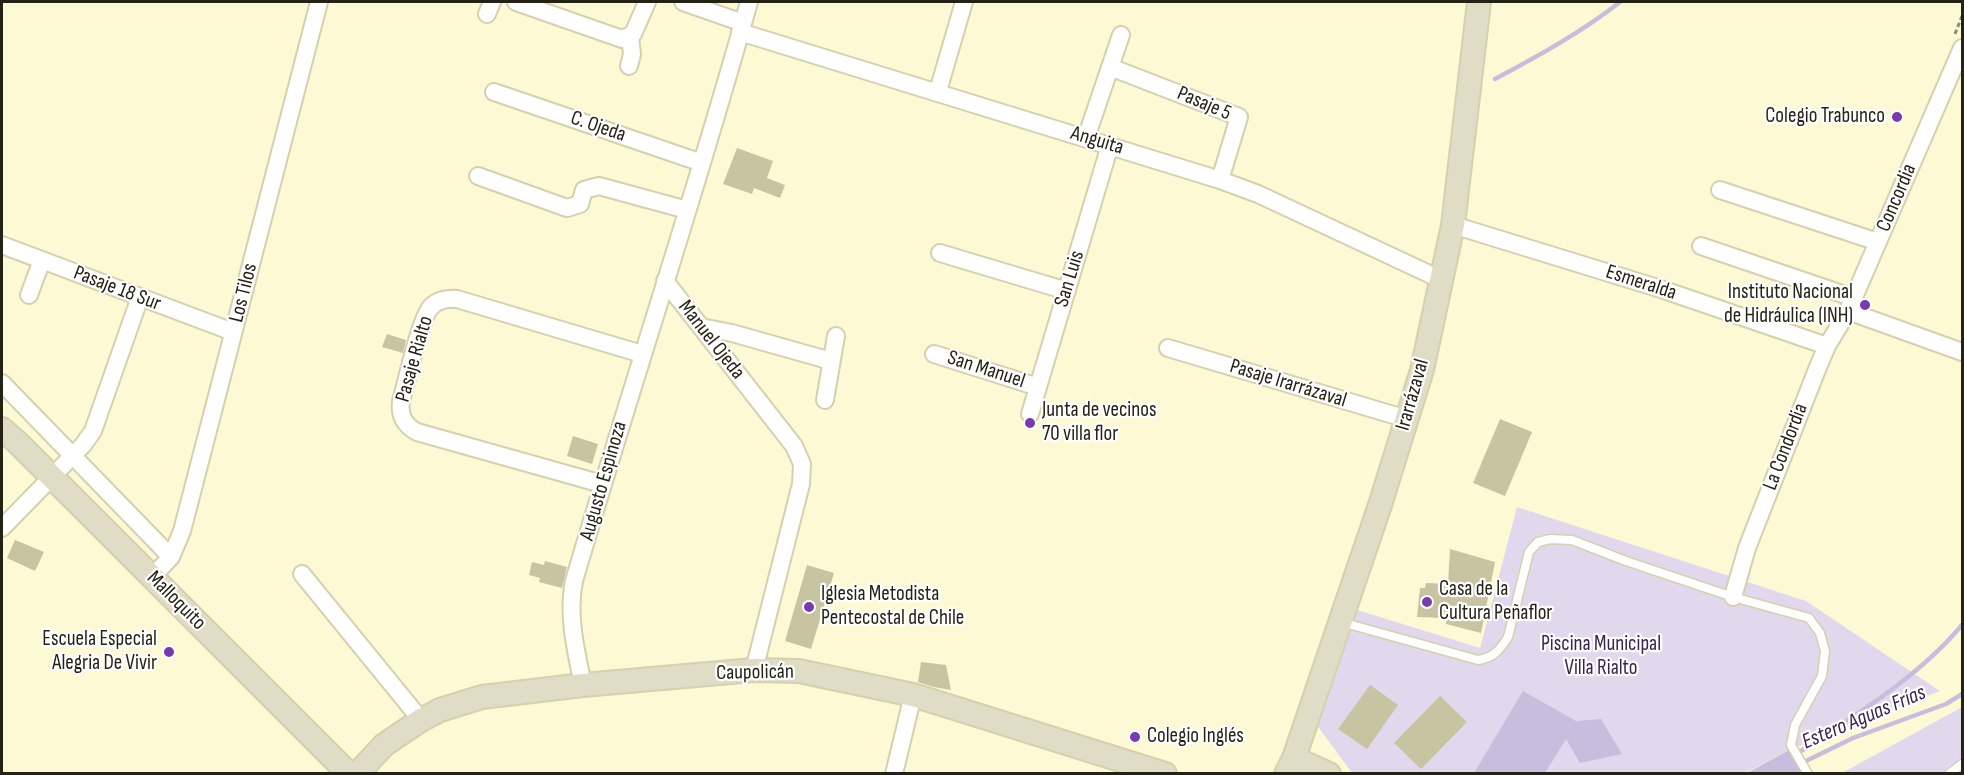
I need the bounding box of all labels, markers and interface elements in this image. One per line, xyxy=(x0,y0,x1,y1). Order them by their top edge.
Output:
street label: Pasaje 5 xyxy=(1173,81,1235,127)
place label: Colegio Trabunco xyxy=(1765,104,1885,130)
street label: C. Ojeda xyxy=(567,106,629,148)
marker: Colegio Trabunco xyxy=(1890,110,1904,124)
street label: Anguita xyxy=(1068,121,1126,161)
street label: Concordia xyxy=(1871,160,1923,236)
street label: San Luis xyxy=(1050,248,1090,310)
street label: Esmeralda xyxy=(1603,260,1679,306)
street label: Pasaje 18 Sur xyxy=(70,261,164,317)
street label: Los Tilos xyxy=(225,261,263,325)
place label: Instituto Nacional de Hidráulica (INH) xyxy=(1724,280,1853,330)
street label: Manuel Ojeda xyxy=(672,295,750,385)
marker: Instituto Nacional de Hidráulica (INH) xyxy=(1858,298,1872,312)
street label: Pasaje Rialto xyxy=(391,313,439,405)
street label: San Manuel xyxy=(944,346,1028,394)
street label: Pasaje Irarrázaval xyxy=(1227,354,1349,414)
street label: Irarrázaval xyxy=(1391,356,1435,434)
place label: Junta de vecinos 70 villa flor xyxy=(1042,398,1156,448)
street label: La Condordia xyxy=(1758,400,1814,494)
marker: Junta de vecinos 70 villa flor xyxy=(1023,416,1037,430)
street label: Augusto Espinoza xyxy=(575,419,633,543)
street label: Malloquito xyxy=(141,566,211,636)
place label: Casa de la Cultura Peñaflor xyxy=(1439,577,1552,627)
place label: Iglesia Metodista Pentecostal de Chile xyxy=(821,582,964,632)
marker: Casa de la Cultura Peñaflor xyxy=(1420,595,1434,609)
marker: Iglesia Metodista Pentecostal de Chile xyxy=(802,600,816,614)
place label: Escuela Especial Alegria De Vivir xyxy=(42,627,157,677)
park label: Piscina Municipal Villa Rialto xyxy=(1541,632,1661,682)
marker: Escuela Especial Alegria De Vivir xyxy=(162,645,176,659)
street label: Caupolicán xyxy=(716,660,794,686)
water label: Estero Aguas Frías xyxy=(1798,680,1930,756)
place label: Colegio Inglés xyxy=(1147,724,1244,750)
marker: Colegio Inglés xyxy=(1128,730,1142,744)

